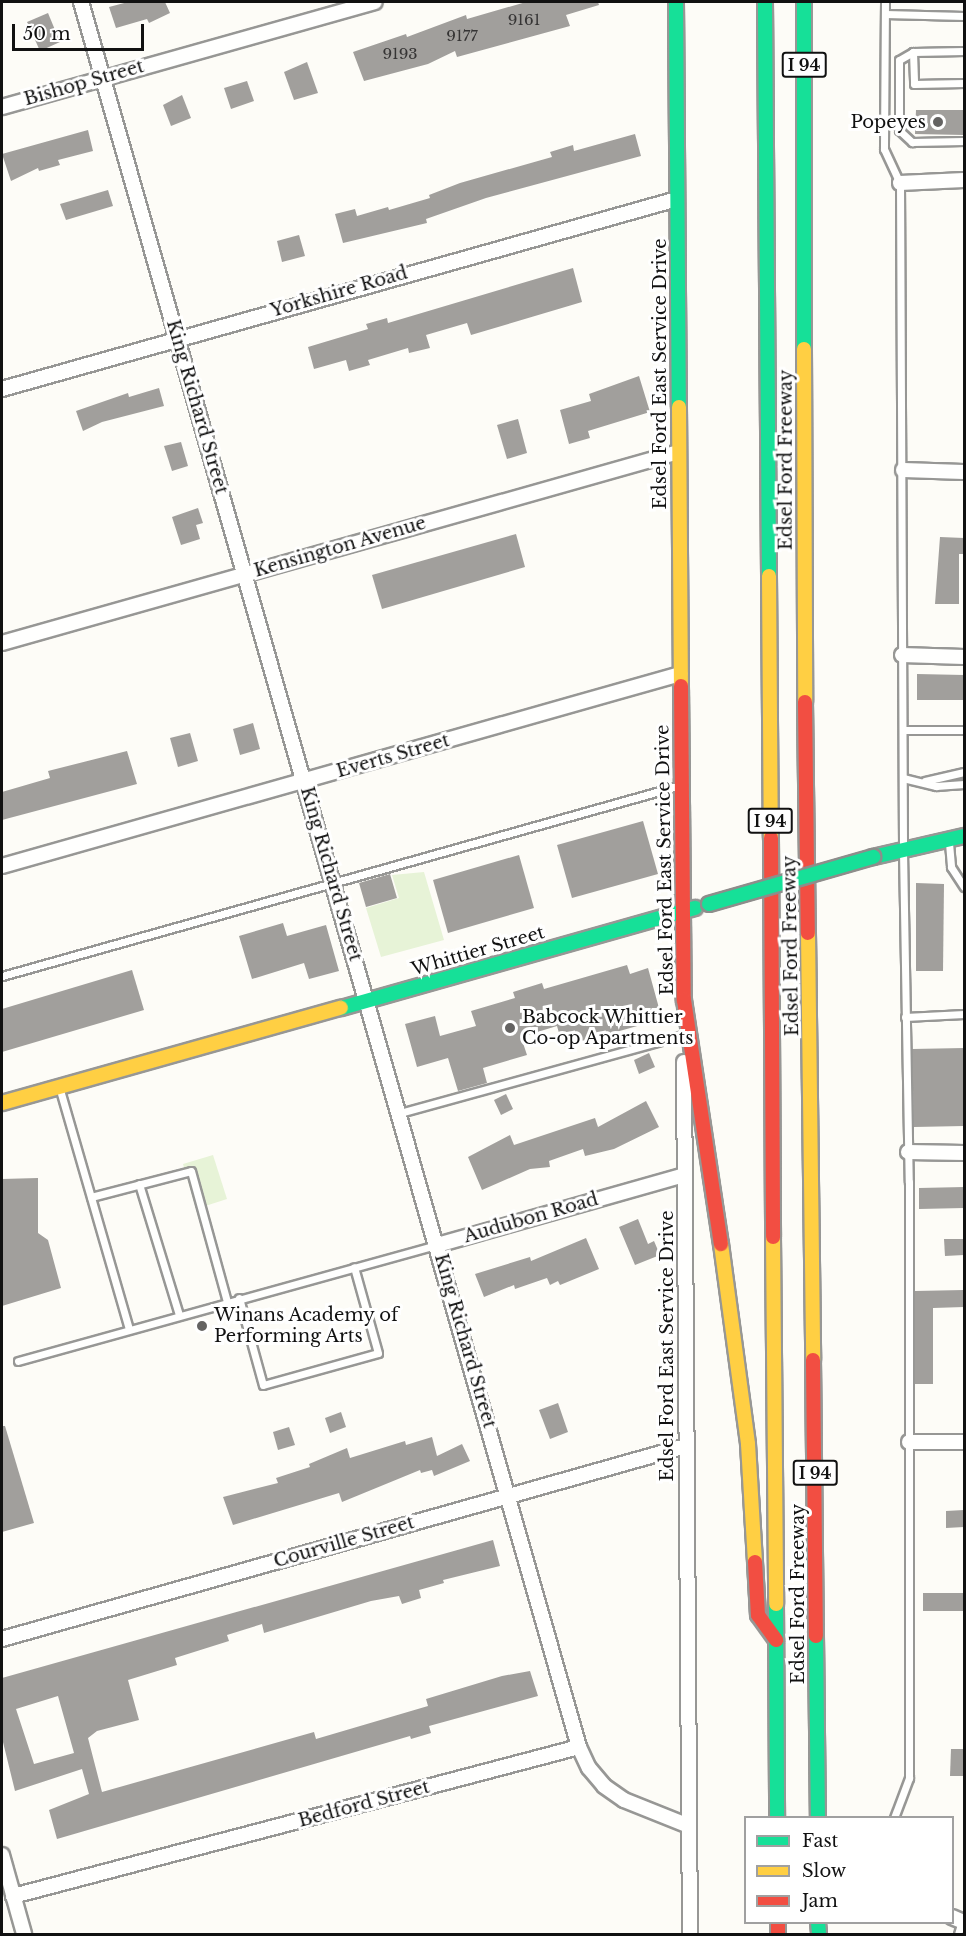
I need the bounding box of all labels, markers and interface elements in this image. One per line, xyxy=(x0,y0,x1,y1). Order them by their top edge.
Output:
house number: 9161 xyxy=(508,11,540,29)
scale bar xyxy=(15,12,147,50)
text: 50 m xyxy=(23,23,71,45)
house number: 9177 xyxy=(446,27,478,45)
house number: 9193 xyxy=(382,45,418,63)
road number: I 94 xyxy=(782,52,826,78)
street label: Bishop Street xyxy=(22,56,146,110)
place label: Popeyes xyxy=(850,111,926,133)
marker: Popeyes xyxy=(931,115,945,129)
street label: Edsel Ford East Service Drive xyxy=(649,239,671,509)
street label: Yorkshire Road xyxy=(268,262,410,322)
street label: King Richard Street xyxy=(162,317,232,497)
street label: Edsel Ford Freeway xyxy=(775,370,797,550)
street label: Kensington Avenue xyxy=(251,512,429,582)
street label: Edsel Ford East Service Drive xyxy=(652,724,678,996)
street label: Everts Street xyxy=(334,730,452,782)
street label: King Richard Street xyxy=(296,784,366,964)
road number: I 94 xyxy=(748,808,792,834)
street label: Edsel Ford Freeway xyxy=(779,856,803,1036)
street label: Whittier Street xyxy=(409,922,547,980)
place label: Babcock Whittier Co-op Apartments xyxy=(522,1007,694,1050)
marker: Babcock Whittier Co-op Apartments xyxy=(503,1021,517,1035)
street label: Audubon Road xyxy=(461,1188,601,1248)
street label: Edsel Ford East Service Drive xyxy=(656,1211,678,1481)
street label: King Richard Street xyxy=(430,1251,500,1431)
place label: Winans Academy of Performing Arts xyxy=(214,1305,400,1348)
marker: Winans Academy of Performing Arts xyxy=(195,1319,209,1333)
road number: I 94 xyxy=(792,1460,838,1486)
street label: Edsel Ford Freeway xyxy=(787,1504,809,1684)
street label: Courville Street xyxy=(271,1512,417,1572)
street label: Bedford Street xyxy=(296,1776,432,1832)
legend xyxy=(744,1816,954,1924)
text: Fast xyxy=(802,1830,838,1852)
text: Slow xyxy=(802,1860,846,1882)
text: Jam xyxy=(802,1890,838,1912)

